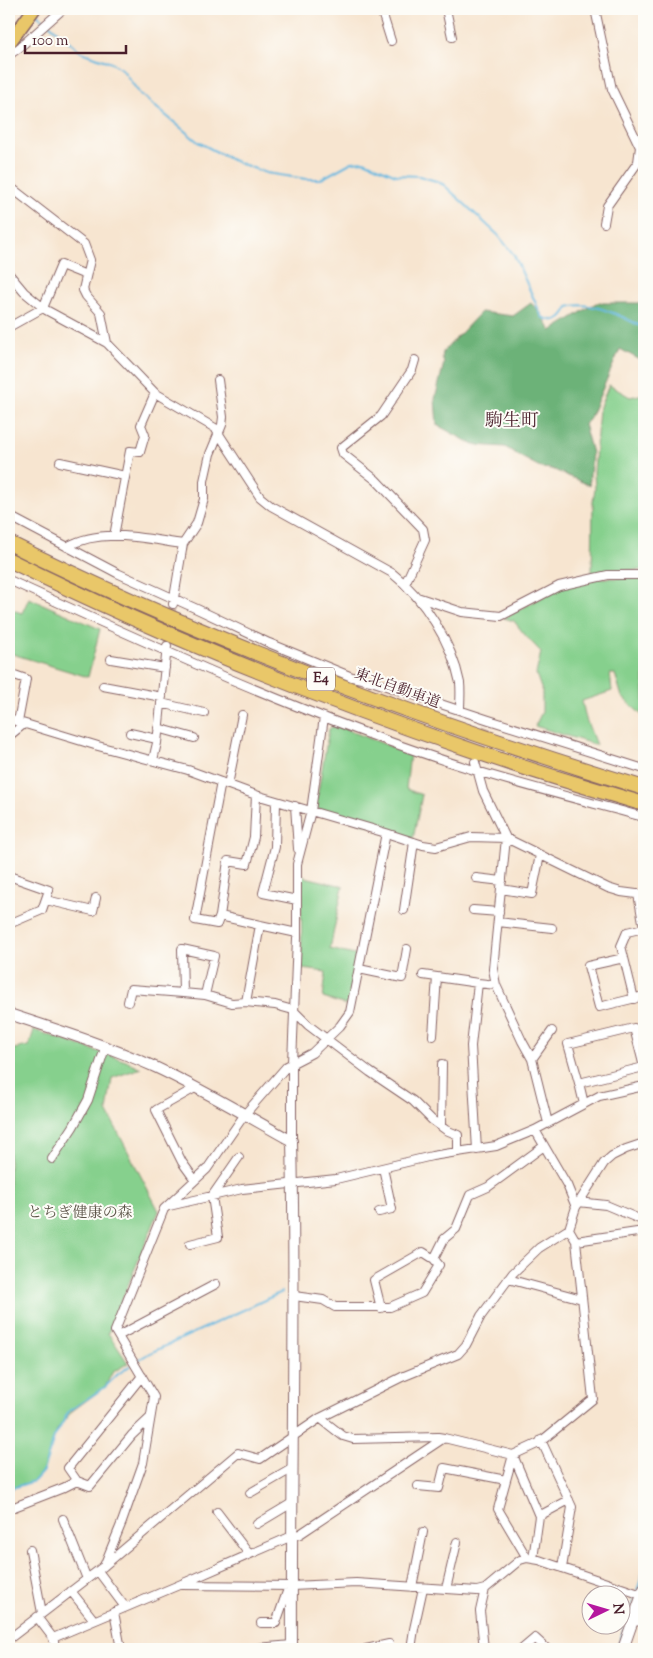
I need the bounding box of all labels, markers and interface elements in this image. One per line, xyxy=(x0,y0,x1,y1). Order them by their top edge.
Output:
scale bar xyxy=(25,22,126,54)
text: 100 m xyxy=(32,31,69,52)
district label: 駒生町 xyxy=(485,409,539,435)
street label: 東北自動車道 xyxy=(351,664,443,714)
road number: E4 xyxy=(307,668,335,691)
park label: とちぎ健康の森 xyxy=(27,1203,133,1224)
north arrow xyxy=(580,1586,630,1636)
text: N xyxy=(607,1603,627,1615)

